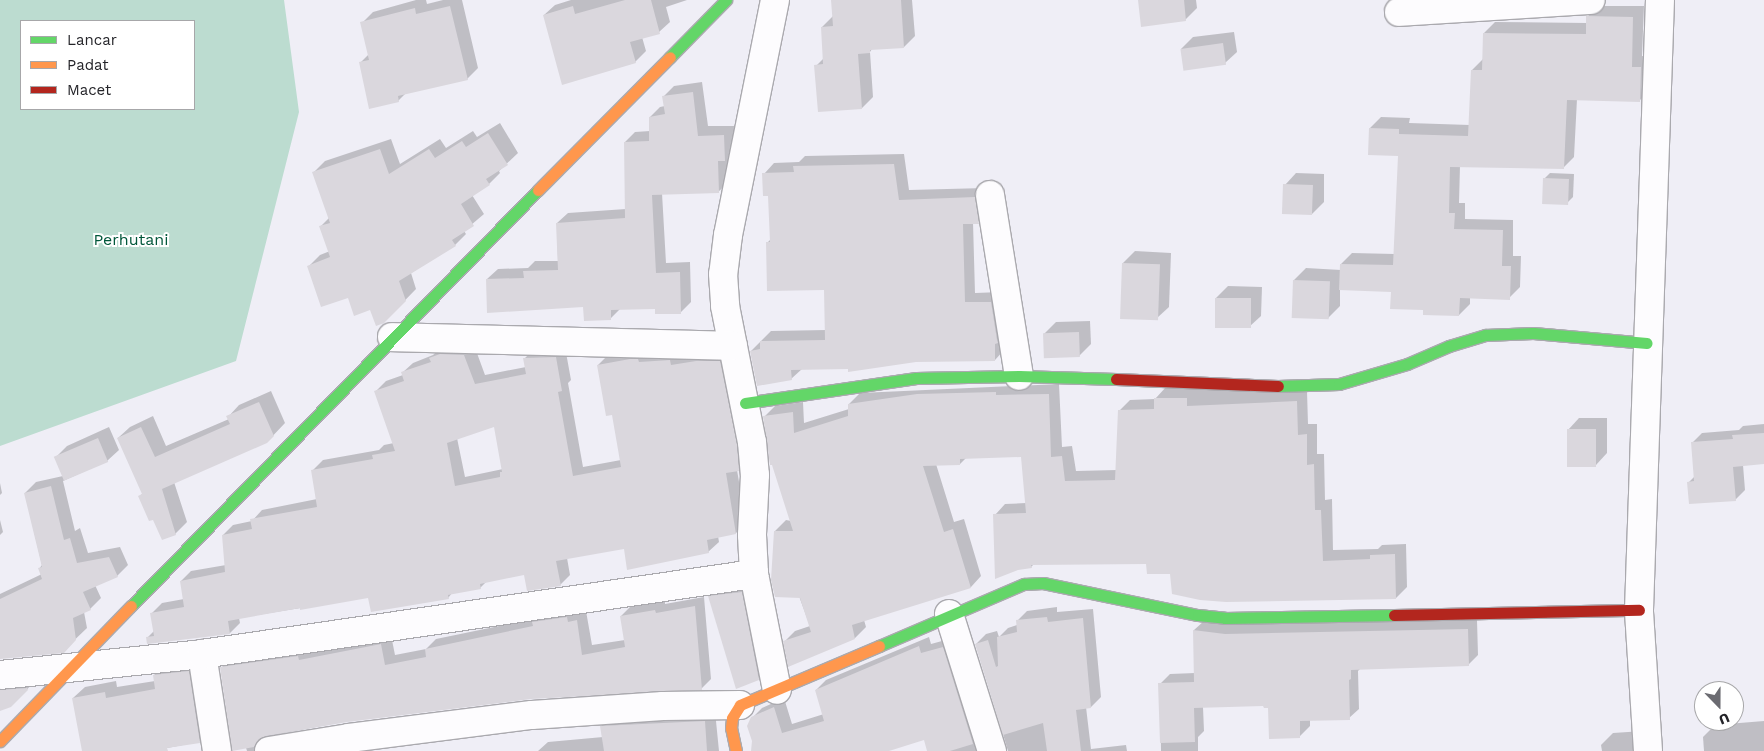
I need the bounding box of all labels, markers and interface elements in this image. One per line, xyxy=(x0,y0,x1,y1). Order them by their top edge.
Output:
legend xyxy=(20,20,195,110)
text: Lancar xyxy=(67,31,117,49)
text: Padat xyxy=(67,56,109,74)
text: Macet xyxy=(67,81,111,99)
park label: Perhutani xyxy=(93,230,169,250)
north arrow xyxy=(1694,681,1744,731)
text: U xyxy=(1717,710,1732,728)

